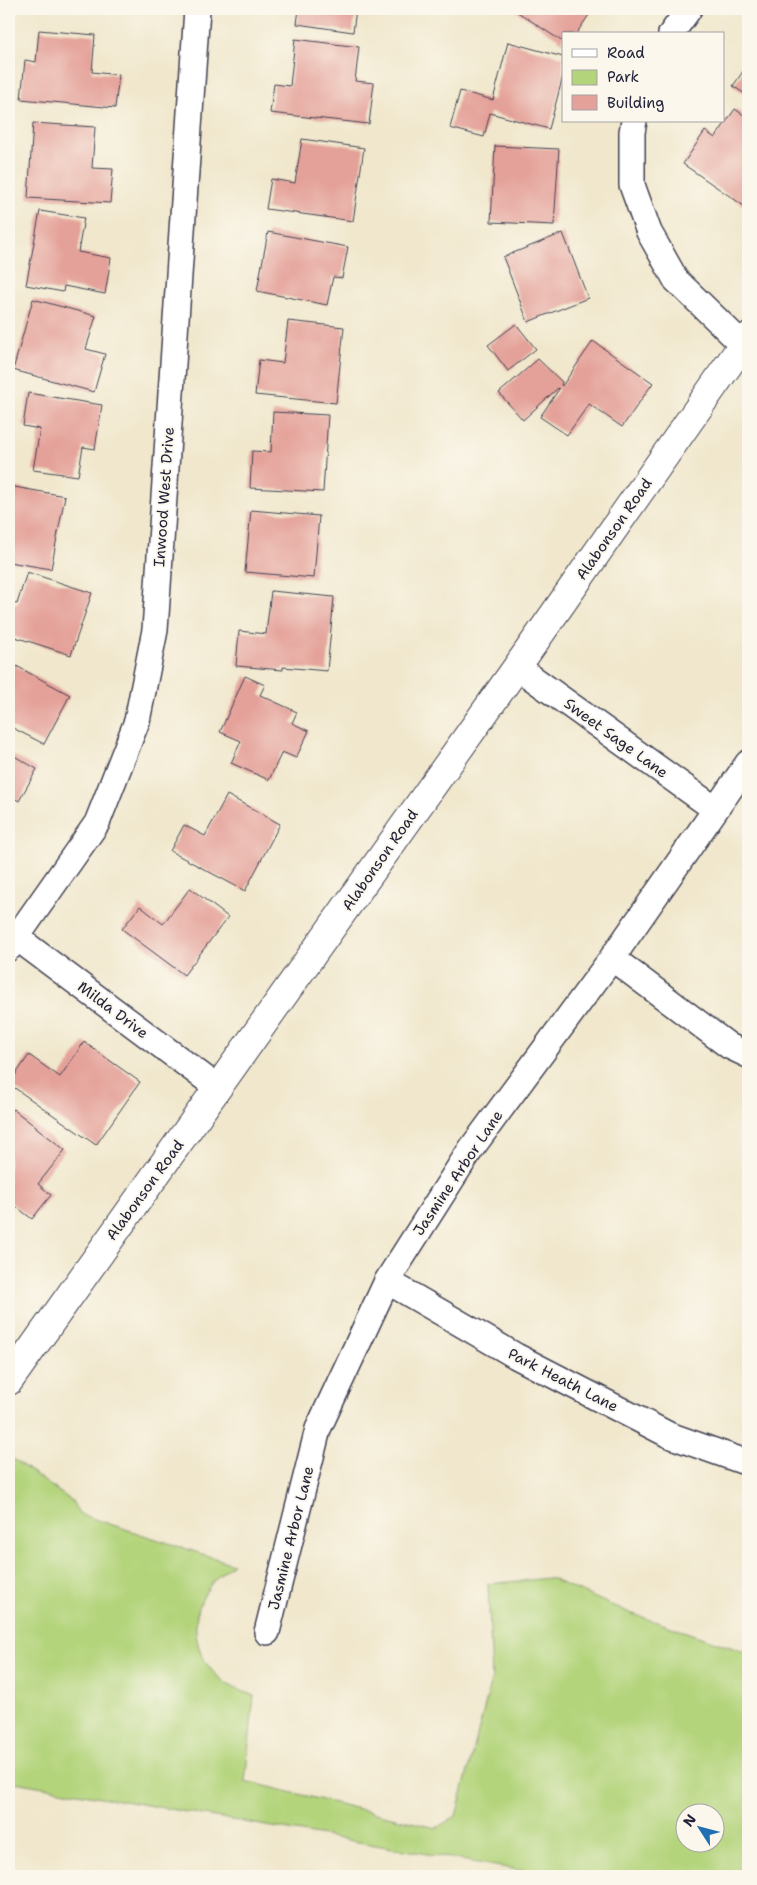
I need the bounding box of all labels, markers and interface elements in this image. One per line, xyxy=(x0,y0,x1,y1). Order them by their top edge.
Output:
legend xyxy=(562,32,724,122)
text: Road xyxy=(607,43,645,63)
text: Park xyxy=(607,67,639,87)
text: Building xyxy=(607,93,664,113)
street label: Inwood West Drive xyxy=(149,426,179,568)
street label: Alabonson Road xyxy=(571,474,657,584)
street label: Sweet Sage Lane xyxy=(560,693,672,783)
street label: Alabonson Road xyxy=(337,805,423,915)
street label: Milda Drive xyxy=(74,977,152,1043)
street label: Jasmine Arbor Lane xyxy=(409,1106,507,1240)
street label: Alabonson Road xyxy=(102,1135,189,1244)
street label: Park Heath Lane xyxy=(504,1344,622,1416)
street label: Jasmine Arbor Lane xyxy=(263,1464,319,1612)
north arrow xyxy=(674,1802,724,1852)
text: N xyxy=(679,1811,700,1830)

